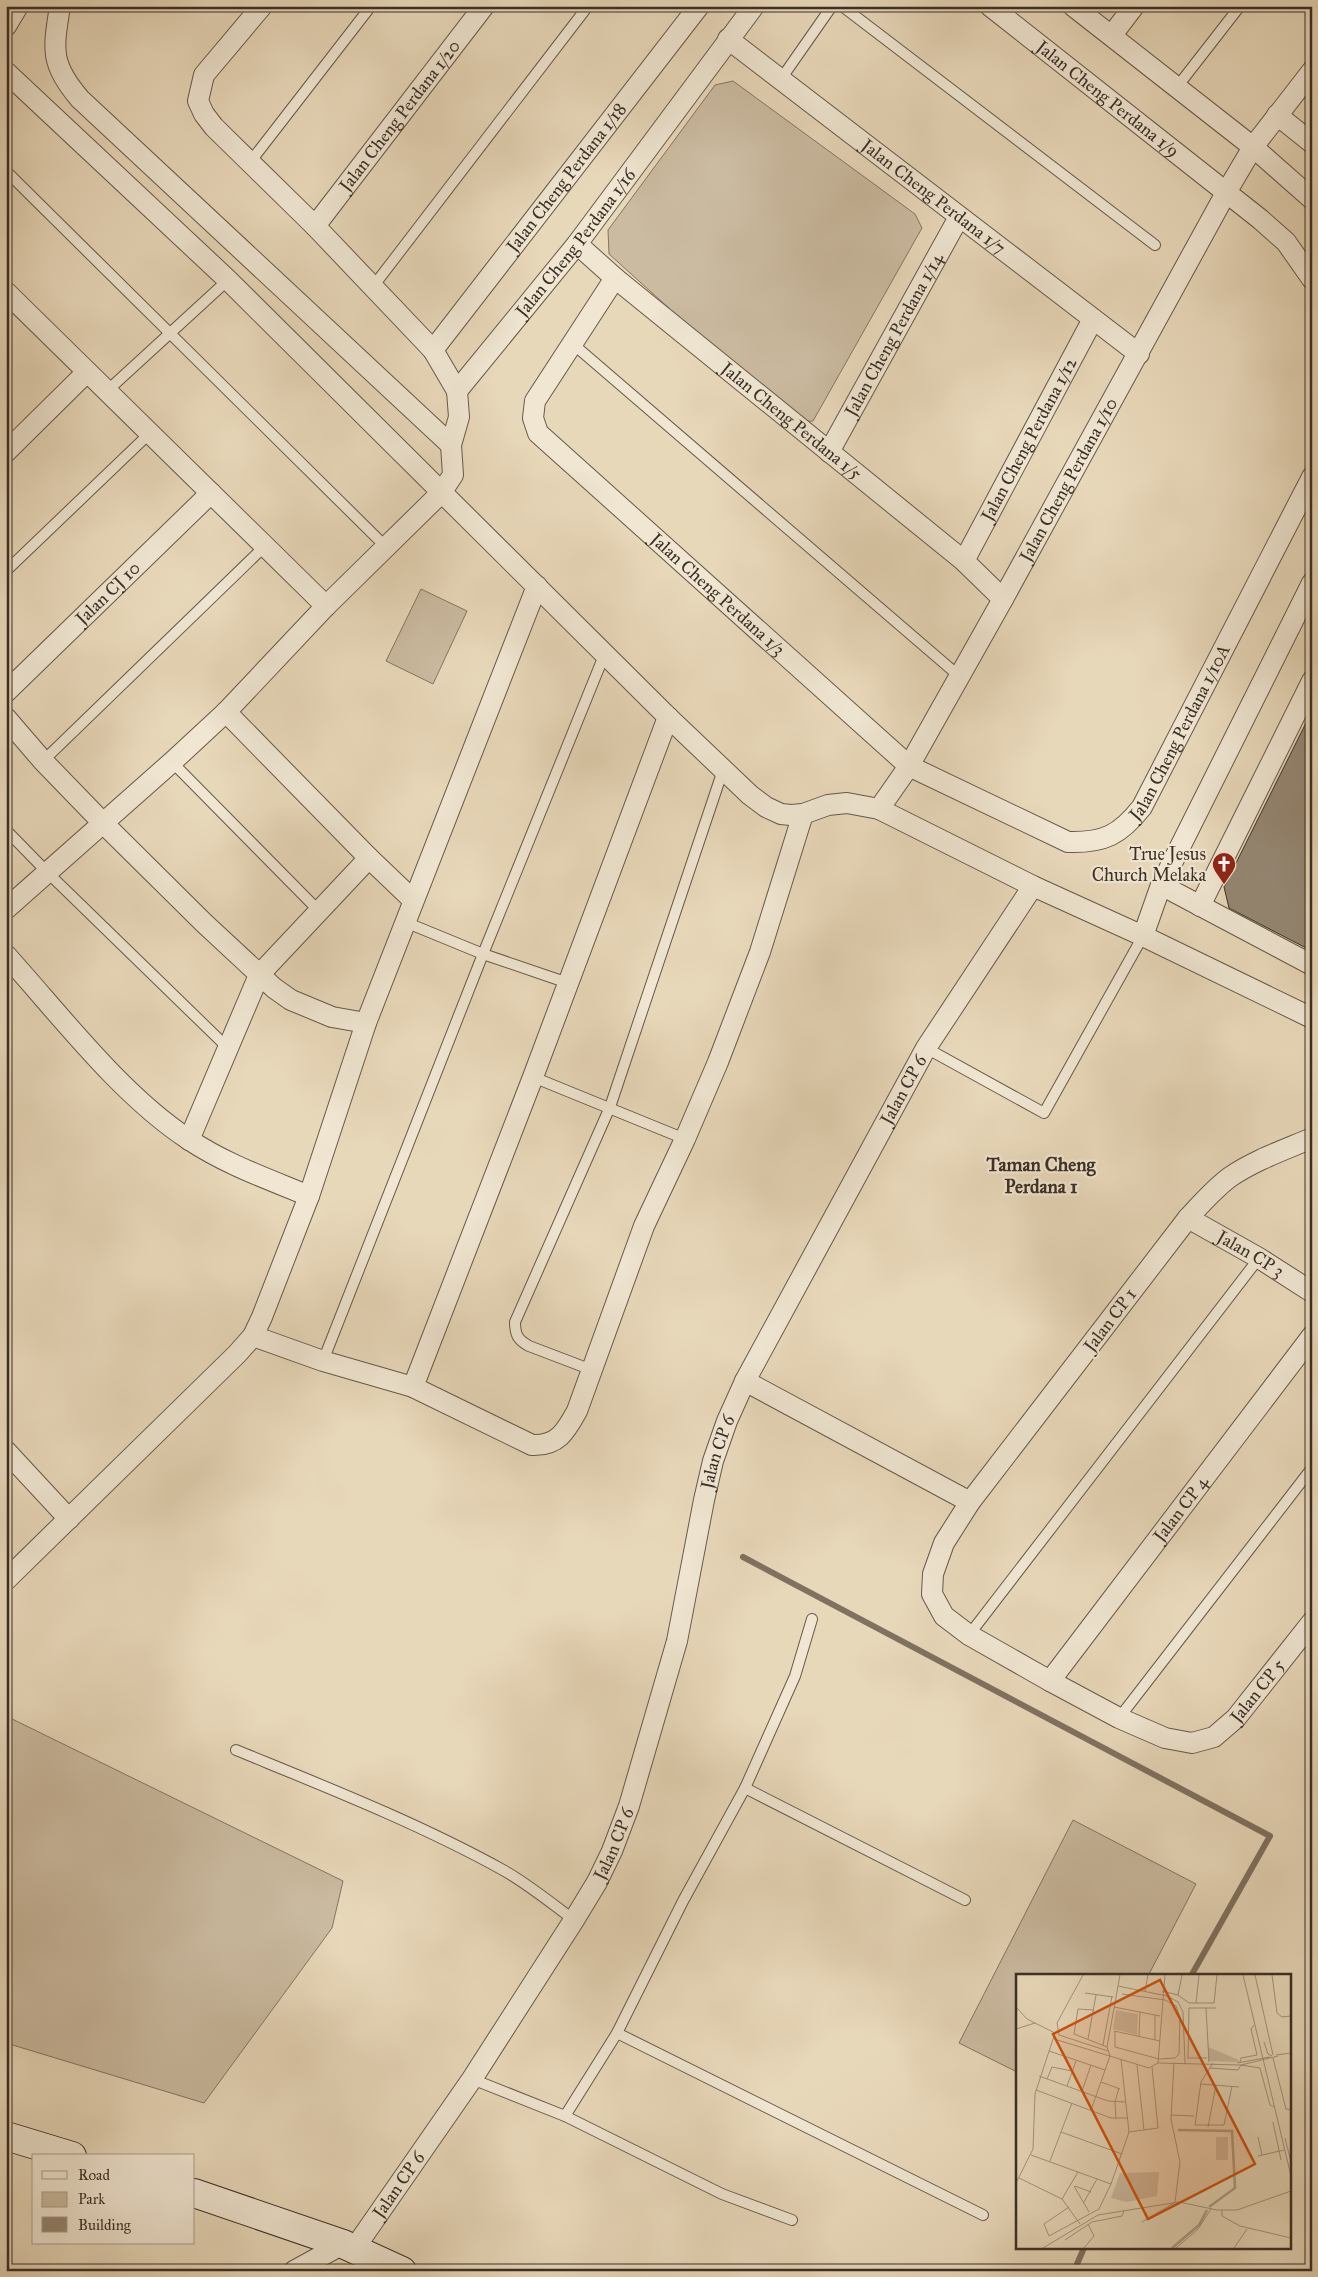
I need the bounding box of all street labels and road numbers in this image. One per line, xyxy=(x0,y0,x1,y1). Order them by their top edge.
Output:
street label: Jalan Cheng Perdana 1/20 xyxy=(333,35,465,198)
street label: Jalan Cheng Perdana 1/9 xyxy=(1030,35,1184,162)
street label: Jalan Cheng Perdana 1/18 xyxy=(500,98,631,259)
street label: Jalan Cheng Perdana 1/7 xyxy=(855,133,1010,259)
street label: Jalan Cheng Perdana 1/16 xyxy=(510,164,641,324)
street label: Jalan Cheng Perdana 1/14 xyxy=(839,248,948,423)
street label: Jalan Cheng Perdana 1/12 xyxy=(975,354,1082,527)
street label: Jalan Cheng Perdana 1/5 xyxy=(714,356,867,485)
street label: Jalan Cheng Perdana 1/10 xyxy=(1014,394,1122,568)
street label: Jalan Cheng Perdana 1/3 xyxy=(644,527,790,660)
street label: Jalan CJ 10 xyxy=(70,557,145,631)
street label: Jalan Cheng Perdana 1/10A xyxy=(1123,641,1235,828)
street label: Jalan CP 6 xyxy=(874,1050,932,1131)
street label: Jalan CP 3 xyxy=(1211,1225,1288,1282)
street label: Jalan CP 1 xyxy=(1078,1284,1142,1358)
street label: Jalan CP 6 xyxy=(695,1411,740,1493)
street label: Jalan CP 4 xyxy=(1147,1471,1213,1549)
street label: Jalan CP 5 xyxy=(1224,1654,1290,1730)
street label: Jalan CP 6 xyxy=(588,1804,639,1886)
street label: Jalan CP 6 xyxy=(367,2147,430,2225)

